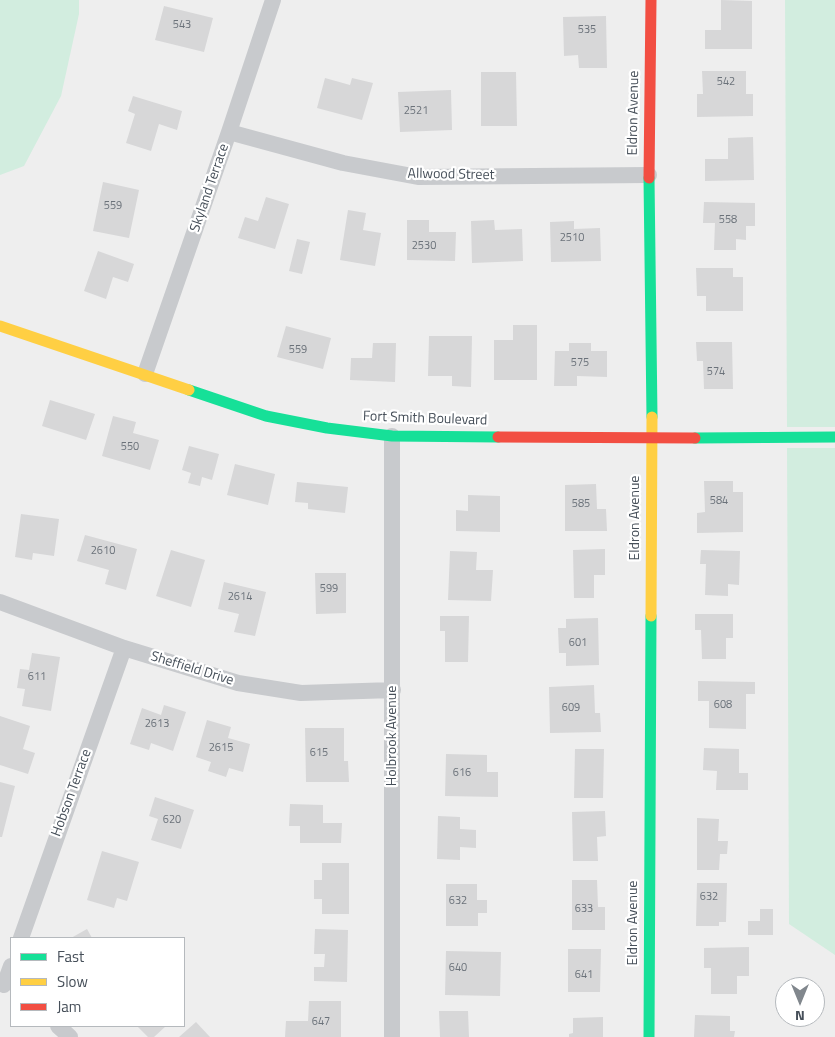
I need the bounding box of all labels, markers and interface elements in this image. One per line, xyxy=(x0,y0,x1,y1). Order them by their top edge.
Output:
house number: 543 xyxy=(173,18,191,32)
house number: 535 xyxy=(578,23,596,37)
street label: Eldron Avenue xyxy=(625,70,643,156)
house number: 542 xyxy=(717,75,735,89)
house number: 2521 xyxy=(404,104,428,118)
street label: Skyland Terrace xyxy=(187,142,233,234)
street label: Allwood Street xyxy=(407,166,495,184)
house number: 559 xyxy=(104,199,122,213)
house number: 558 xyxy=(719,213,737,227)
house number: 2510 xyxy=(560,231,584,245)
house number: 2530 xyxy=(412,239,436,253)
house number: 559 xyxy=(289,343,307,357)
house number: 575 xyxy=(571,356,589,370)
house number: 574 xyxy=(707,365,725,379)
street label: Fort Smith Boulevard xyxy=(362,408,488,430)
house number: 550 xyxy=(121,440,139,454)
street label: Eldron Avenue xyxy=(628,476,644,560)
house number: 584 xyxy=(710,494,728,508)
house number: 585 xyxy=(572,497,590,511)
house number: 2610 xyxy=(91,544,115,558)
house number: 599 xyxy=(320,582,338,596)
house number: 2614 xyxy=(228,590,252,604)
house number: 601 xyxy=(569,636,587,650)
street label: Sheffield Drive xyxy=(148,648,236,690)
house number: 611 xyxy=(28,670,46,684)
street label: Holbrook Avenue xyxy=(385,686,401,786)
house number: 608 xyxy=(714,698,732,712)
house number: 609 xyxy=(562,701,580,715)
house number: 2613 xyxy=(145,717,169,731)
house number: 2615 xyxy=(209,741,233,755)
house number: 615 xyxy=(310,746,328,760)
street label: Hobson Terrace xyxy=(48,747,96,839)
house number: 616 xyxy=(453,766,471,780)
house number: 620 xyxy=(163,813,181,827)
street label: Eldron Avenue xyxy=(626,881,642,965)
house number: 632 xyxy=(700,890,718,904)
house number: 632 xyxy=(449,894,467,908)
house number: 633 xyxy=(575,902,593,916)
legend xyxy=(10,937,185,1027)
text: Fast xyxy=(57,945,84,968)
house number: 640 xyxy=(449,961,467,975)
house number: 641 xyxy=(575,968,593,982)
text: Slow xyxy=(57,970,88,993)
north arrow xyxy=(775,977,825,1027)
text: Jam xyxy=(57,995,81,1018)
text: N xyxy=(795,1006,805,1027)
house number: 647 xyxy=(312,1015,330,1029)

